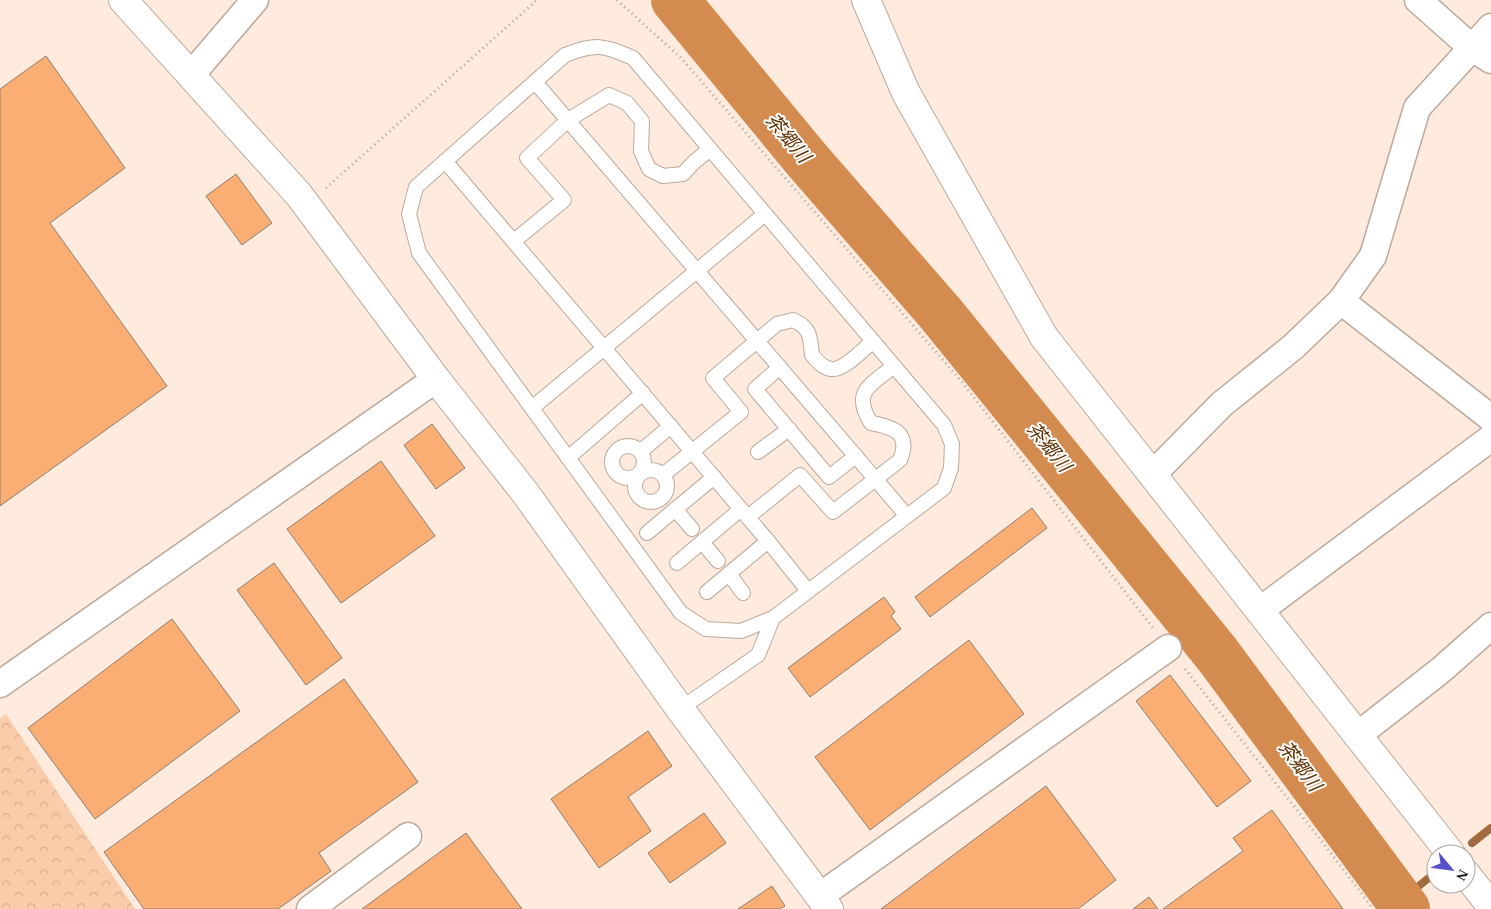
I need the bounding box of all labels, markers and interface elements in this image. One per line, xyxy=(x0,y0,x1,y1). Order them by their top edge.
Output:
water label: 茶郷川 xyxy=(762,109,816,168)
water label: 茶郷川 xyxy=(1023,418,1076,477)
water label: 茶郷川 xyxy=(1274,737,1327,797)
north arrow xyxy=(1426,844,1476,894)
text: N xyxy=(1453,867,1471,883)

